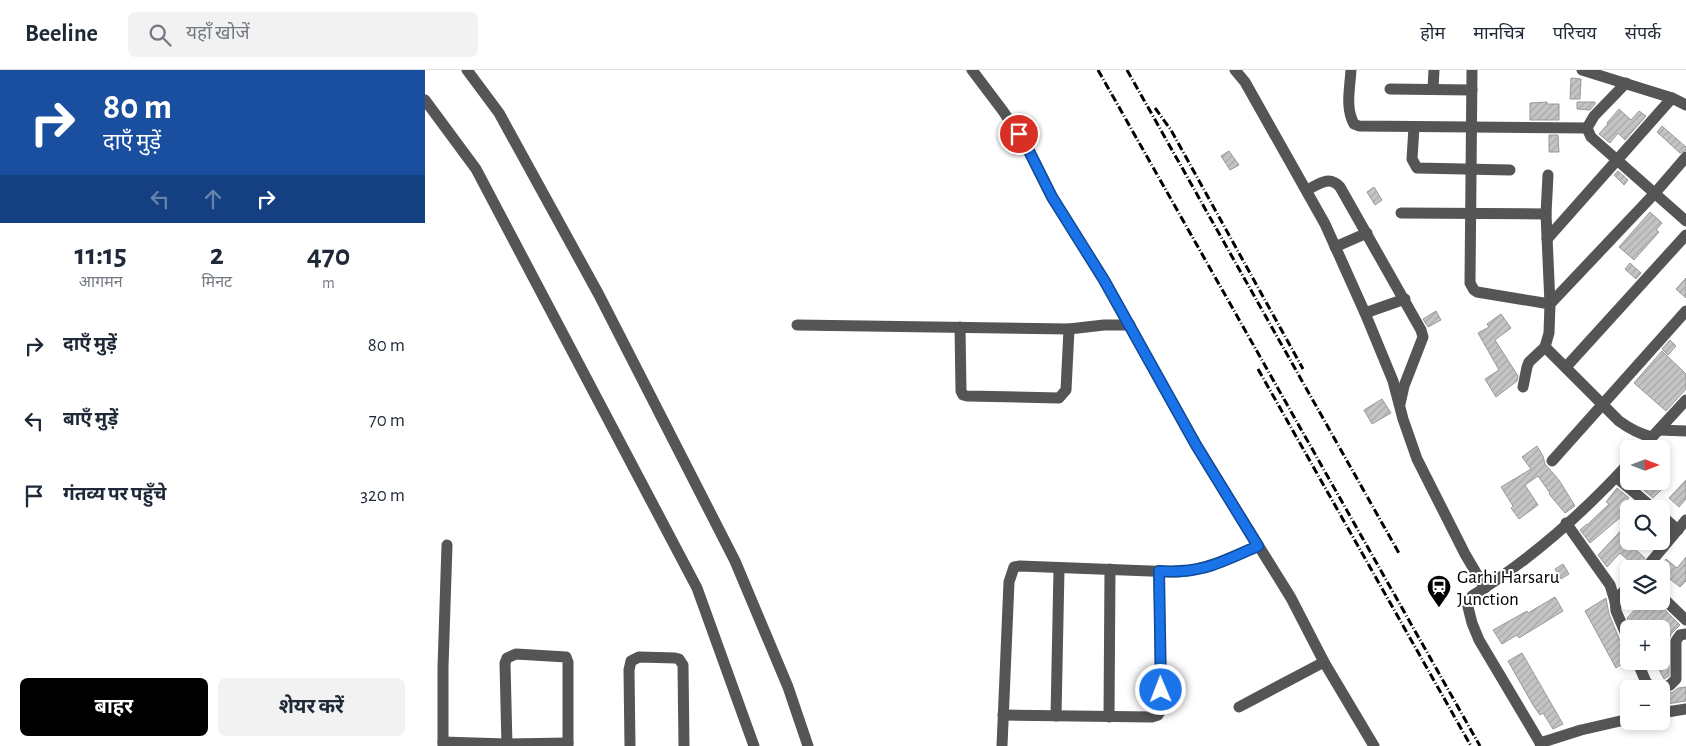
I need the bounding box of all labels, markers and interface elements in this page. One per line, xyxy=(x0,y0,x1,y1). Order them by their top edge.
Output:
search box xyxy=(128,12,478,57)
icon: search xyxy=(146,21,174,49)
text: Beeline xyxy=(25,22,98,46)
text: यहाँ खोजें xyxy=(186,24,250,43)
text: होम xyxy=(1420,25,1445,43)
text: मानचित्र xyxy=(1473,25,1525,43)
text: परिचय xyxy=(1553,25,1597,43)
text: संपर्क xyxy=(1625,25,1661,43)
icon: right xyxy=(20,90,85,155)
text: 80 m xyxy=(103,90,172,125)
pin xyxy=(998,113,1040,155)
icon: arrive xyxy=(1005,120,1033,148)
text: दाएँ मुड़ें xyxy=(103,131,161,153)
icon: left xyxy=(146,185,174,213)
icon: ahead xyxy=(199,185,227,213)
icon: right xyxy=(252,185,280,213)
text: 11:15 xyxy=(75,240,127,270)
text: 2 xyxy=(210,240,224,270)
text: 470 xyxy=(307,241,350,271)
text: आगमन xyxy=(79,274,123,290)
text: मिनट xyxy=(201,274,232,290)
text: m xyxy=(322,275,335,291)
icon: right xyxy=(20,332,48,360)
text: दाएँ मुड़ें xyxy=(63,335,117,354)
text: 80 m xyxy=(368,336,405,355)
icon: left xyxy=(20,407,48,435)
text: बाएँ मुड़ें xyxy=(63,410,118,429)
text: 70 m xyxy=(369,411,405,430)
north arrow xyxy=(1620,440,1670,490)
map controls xyxy=(1620,440,1670,730)
icon: arrive xyxy=(20,482,48,510)
text: गंतव्य पर पहुँचे xyxy=(63,485,166,504)
text: 320 m xyxy=(360,486,405,505)
button: search xyxy=(1620,500,1670,550)
button: layers xyxy=(1620,560,1670,610)
place label: Garhi Harsaru Junction xyxy=(1457,568,1560,609)
station icon: Garhi Harsaru Junction xyxy=(1426,574,1452,608)
button: + xyxy=(1620,620,1670,670)
position arrow xyxy=(1134,663,1186,715)
button: बाहर xyxy=(20,678,208,736)
button: शेयर करें xyxy=(218,678,405,736)
button: − xyxy=(1620,680,1670,730)

